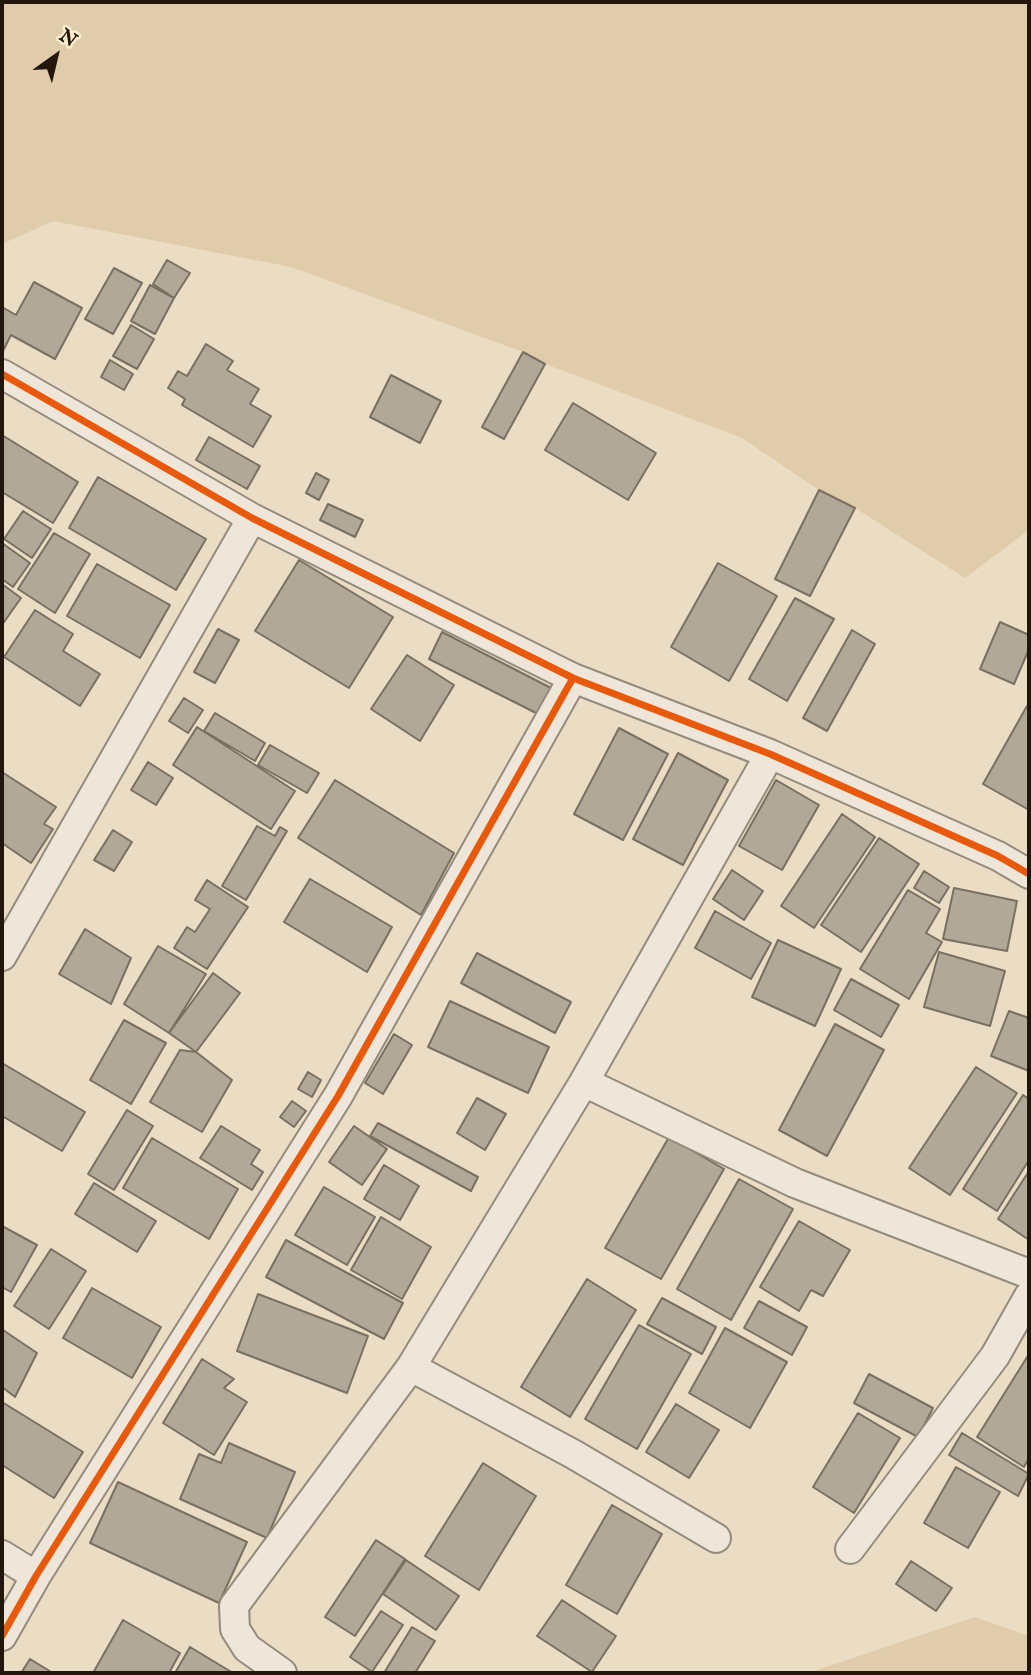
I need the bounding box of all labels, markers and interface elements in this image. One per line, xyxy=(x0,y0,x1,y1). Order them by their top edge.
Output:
north arrow xyxy=(21,21,91,91)
text: N xyxy=(54,24,81,53)

